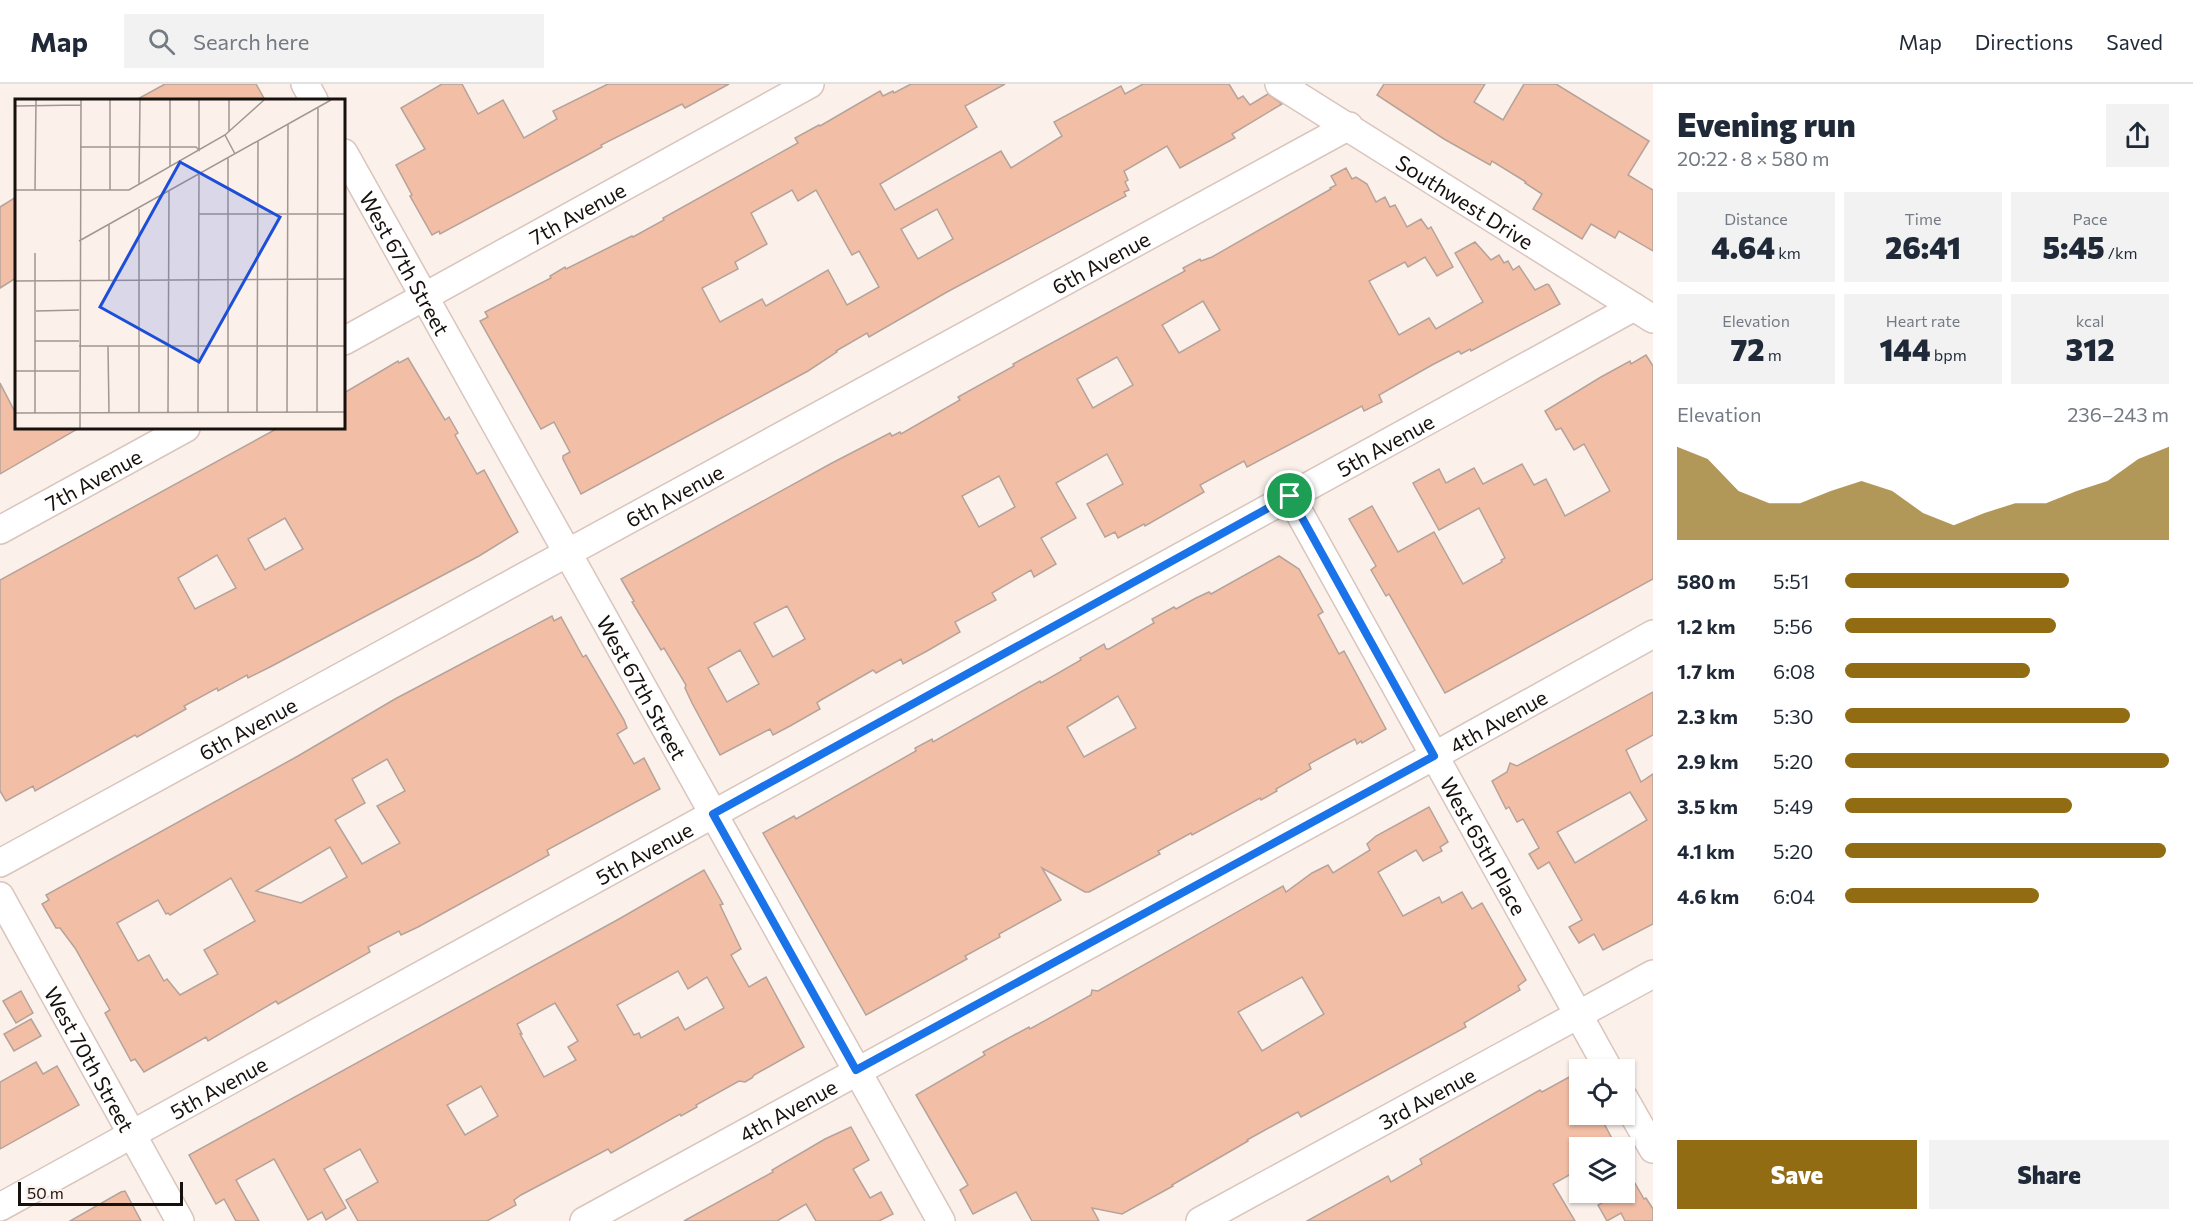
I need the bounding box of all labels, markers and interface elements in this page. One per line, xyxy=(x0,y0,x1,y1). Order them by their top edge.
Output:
search box xyxy=(124,14,544,68)
text: Map xyxy=(30,24,88,58)
icon: search xyxy=(145,25,178,58)
text: Search here xyxy=(193,28,309,55)
text: Map xyxy=(1899,29,1942,54)
text: Directions xyxy=(1975,29,2073,54)
text: Saved xyxy=(2106,29,2163,54)
inset map xyxy=(15,99,345,429)
text: Evening run xyxy=(1677,103,1856,144)
button: share xyxy=(2106,104,2169,167)
text: 20:22 · 8 × 580 m xyxy=(1677,146,1829,170)
street label: Southwest Drive xyxy=(1392,149,1539,254)
street label: 7th Avenue xyxy=(525,176,629,249)
street label: West 67th Street xyxy=(355,187,456,339)
text: Distance xyxy=(1724,209,1788,228)
text: Time xyxy=(1905,209,1941,228)
text: Pace xyxy=(2073,209,2107,228)
street label: 6th Avenue xyxy=(1047,225,1154,299)
text: 4.64 xyxy=(1711,228,1775,265)
text: 26:41 xyxy=(1885,228,1961,265)
text: 5:45 xyxy=(2042,228,2105,265)
text: km xyxy=(1775,243,1801,262)
text: /km xyxy=(2105,243,2138,262)
text: Elevation xyxy=(1722,311,1790,330)
text: Heart rate xyxy=(1886,311,1960,330)
text: kcal xyxy=(2076,311,2104,330)
text: 72 xyxy=(1730,330,1765,367)
text: 144 xyxy=(1879,330,1931,367)
text: 312 xyxy=(2065,330,2115,367)
text: m xyxy=(1765,345,1782,364)
text: bpm xyxy=(1931,345,1967,364)
text: Elevation xyxy=(1677,402,1762,426)
text: 236–243 m xyxy=(2067,402,2169,426)
street label: 5th Avenue xyxy=(1332,408,1438,481)
street label: 7th Avenue xyxy=(41,443,145,515)
street label: 6th Avenue xyxy=(621,458,727,532)
pin xyxy=(1264,470,1315,521)
icon: arrive xyxy=(1273,479,1306,512)
text: 580 m xyxy=(1677,569,1736,593)
text: 5:51 xyxy=(1773,569,1809,593)
street label: West 67th Street xyxy=(592,611,693,764)
text: 1.2 km xyxy=(1677,614,1735,638)
text: 5:56 xyxy=(1773,614,1813,638)
text: 1.7 km xyxy=(1677,659,1735,683)
text: 6:08 xyxy=(1773,659,1815,683)
street label: 4th Avenue xyxy=(1445,683,1551,757)
street label: 6th Avenue xyxy=(194,691,301,765)
text: 2.3 km xyxy=(1677,704,1738,728)
text: 5:30 xyxy=(1773,704,1814,728)
text: 2.9 km xyxy=(1677,749,1738,773)
text: 5:20 xyxy=(1773,749,1813,773)
street label: West 65th Place xyxy=(1436,772,1533,919)
text: 3.5 km xyxy=(1677,794,1738,818)
text: 5:49 xyxy=(1773,794,1813,818)
street label: 5th Avenue xyxy=(591,816,697,889)
text: 4.1 km xyxy=(1677,839,1735,863)
text: 5:20 xyxy=(1773,839,1813,863)
text: 4.6 km xyxy=(1677,884,1739,908)
text: 6:04 xyxy=(1773,884,1815,908)
street label: West 70th Street xyxy=(40,982,140,1136)
street label: 5th Avenue xyxy=(165,1050,271,1124)
map controls xyxy=(1569,1059,1635,1203)
button: locate xyxy=(1569,1059,1635,1125)
street label: 3rd Avenue xyxy=(1374,1061,1479,1134)
street label: 4th Avenue xyxy=(734,1073,841,1146)
button: layers xyxy=(1569,1137,1635,1203)
button: Save xyxy=(1677,1140,1917,1209)
button: Share xyxy=(1929,1140,2169,1209)
scale bar xyxy=(18,1179,183,1206)
text: 50 m xyxy=(27,1183,64,1202)

